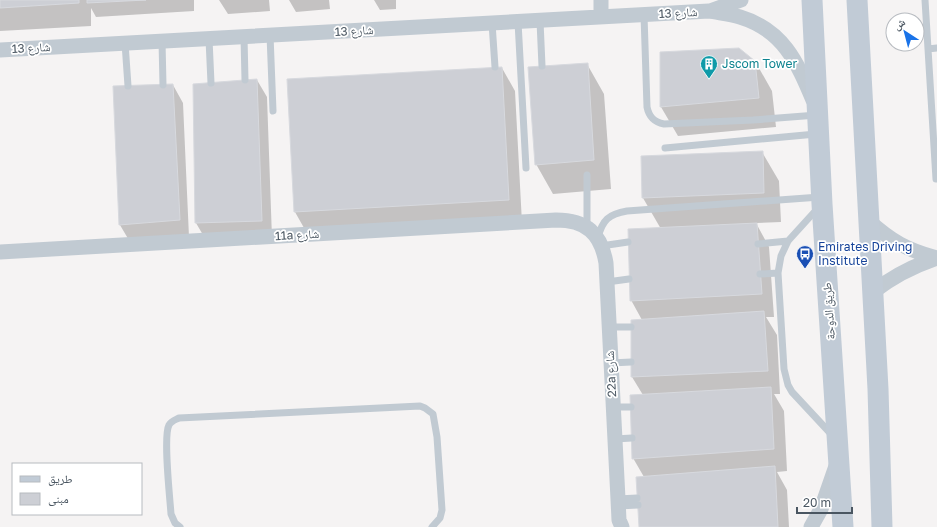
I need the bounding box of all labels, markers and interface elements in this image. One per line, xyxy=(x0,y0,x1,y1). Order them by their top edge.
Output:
street label: شارع 13 xyxy=(658,4,698,22)
north arrow xyxy=(885,12,925,52)
text: ش xyxy=(890,15,909,34)
street label: شارع 13 xyxy=(334,22,374,40)
street label: شارع 13 xyxy=(11,39,51,57)
building icon: Jscom Tower xyxy=(699,54,719,79)
place label: Jscom Tower xyxy=(722,56,797,71)
street label: 11a شارع xyxy=(274,226,320,244)
place label: Emirates Driving Institute xyxy=(818,239,913,268)
bus stop icon: Emirates Driving Institute xyxy=(795,244,815,269)
street label: طريق الدوحة xyxy=(819,282,838,340)
street label: 22a شارع xyxy=(602,350,620,398)
legend xyxy=(12,463,142,515)
text: طريق xyxy=(48,471,73,486)
scale bar xyxy=(797,489,852,515)
text: مبنى xyxy=(48,491,69,506)
text: 20 m xyxy=(803,495,831,510)

